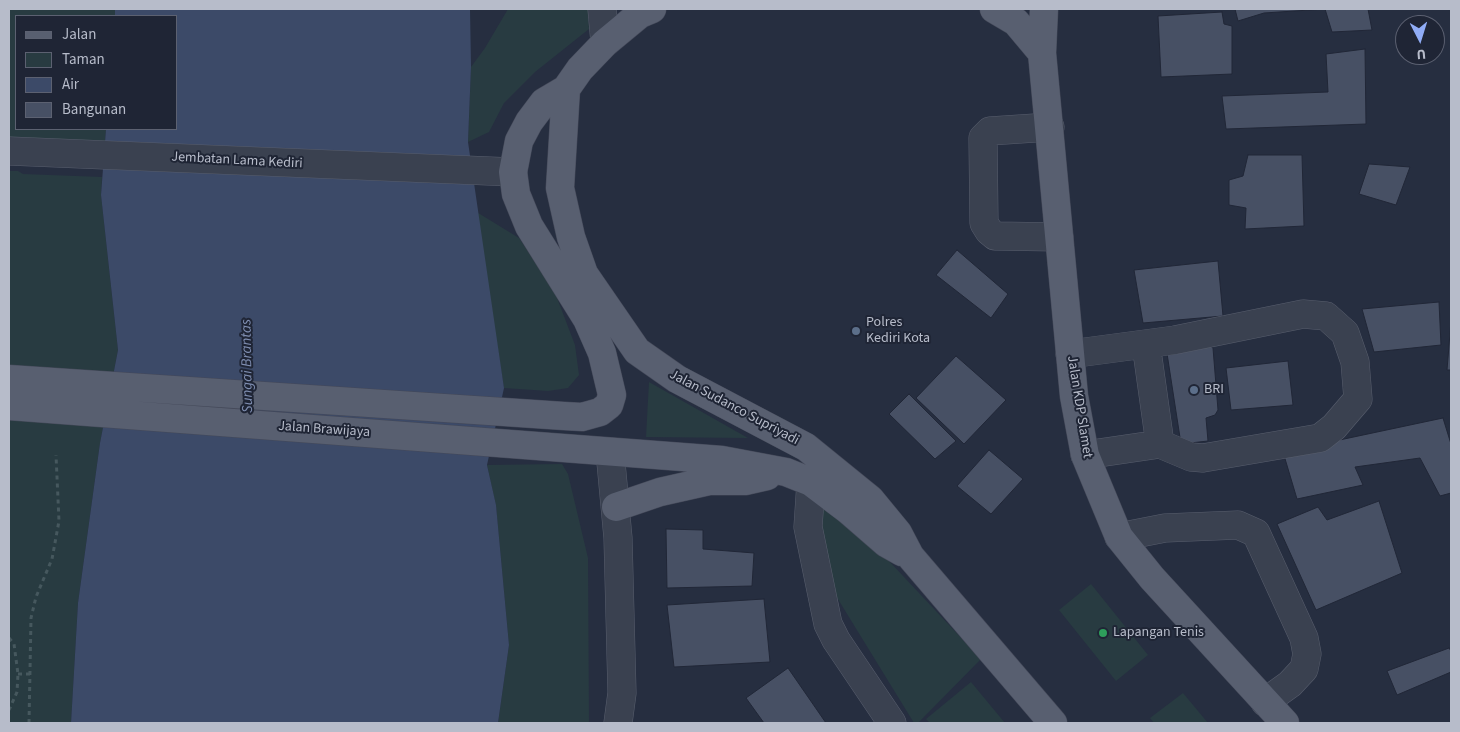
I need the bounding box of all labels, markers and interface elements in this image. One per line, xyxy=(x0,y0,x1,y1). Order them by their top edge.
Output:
legend xyxy=(15,15,178,130)
north arrow xyxy=(1395,15,1445,65)
text: Jalan xyxy=(62,24,96,45)
text: U xyxy=(1416,44,1427,64)
text: Taman xyxy=(62,49,105,70)
text: Air xyxy=(62,74,79,95)
text: Bangunan xyxy=(62,99,126,120)
street label: Jembatan Lama Kediri xyxy=(171,149,303,173)
place label: Polres Kediri Kota xyxy=(866,315,930,348)
water label: Sungai Brantas xyxy=(238,319,258,413)
marker: Polres Kediri Kota xyxy=(850,325,862,337)
street label: Jalan KDP Slamet xyxy=(1063,355,1095,459)
street label: Jalan Sudanco Supriyadi xyxy=(666,367,802,449)
place label: BRI xyxy=(1204,382,1224,398)
marker: BRI xyxy=(1188,384,1200,396)
street label: Jalan Brawijaya xyxy=(278,418,370,442)
place label: Lapangan Tenis xyxy=(1113,625,1204,641)
marker: Lapangan Tenis xyxy=(1097,627,1109,639)

